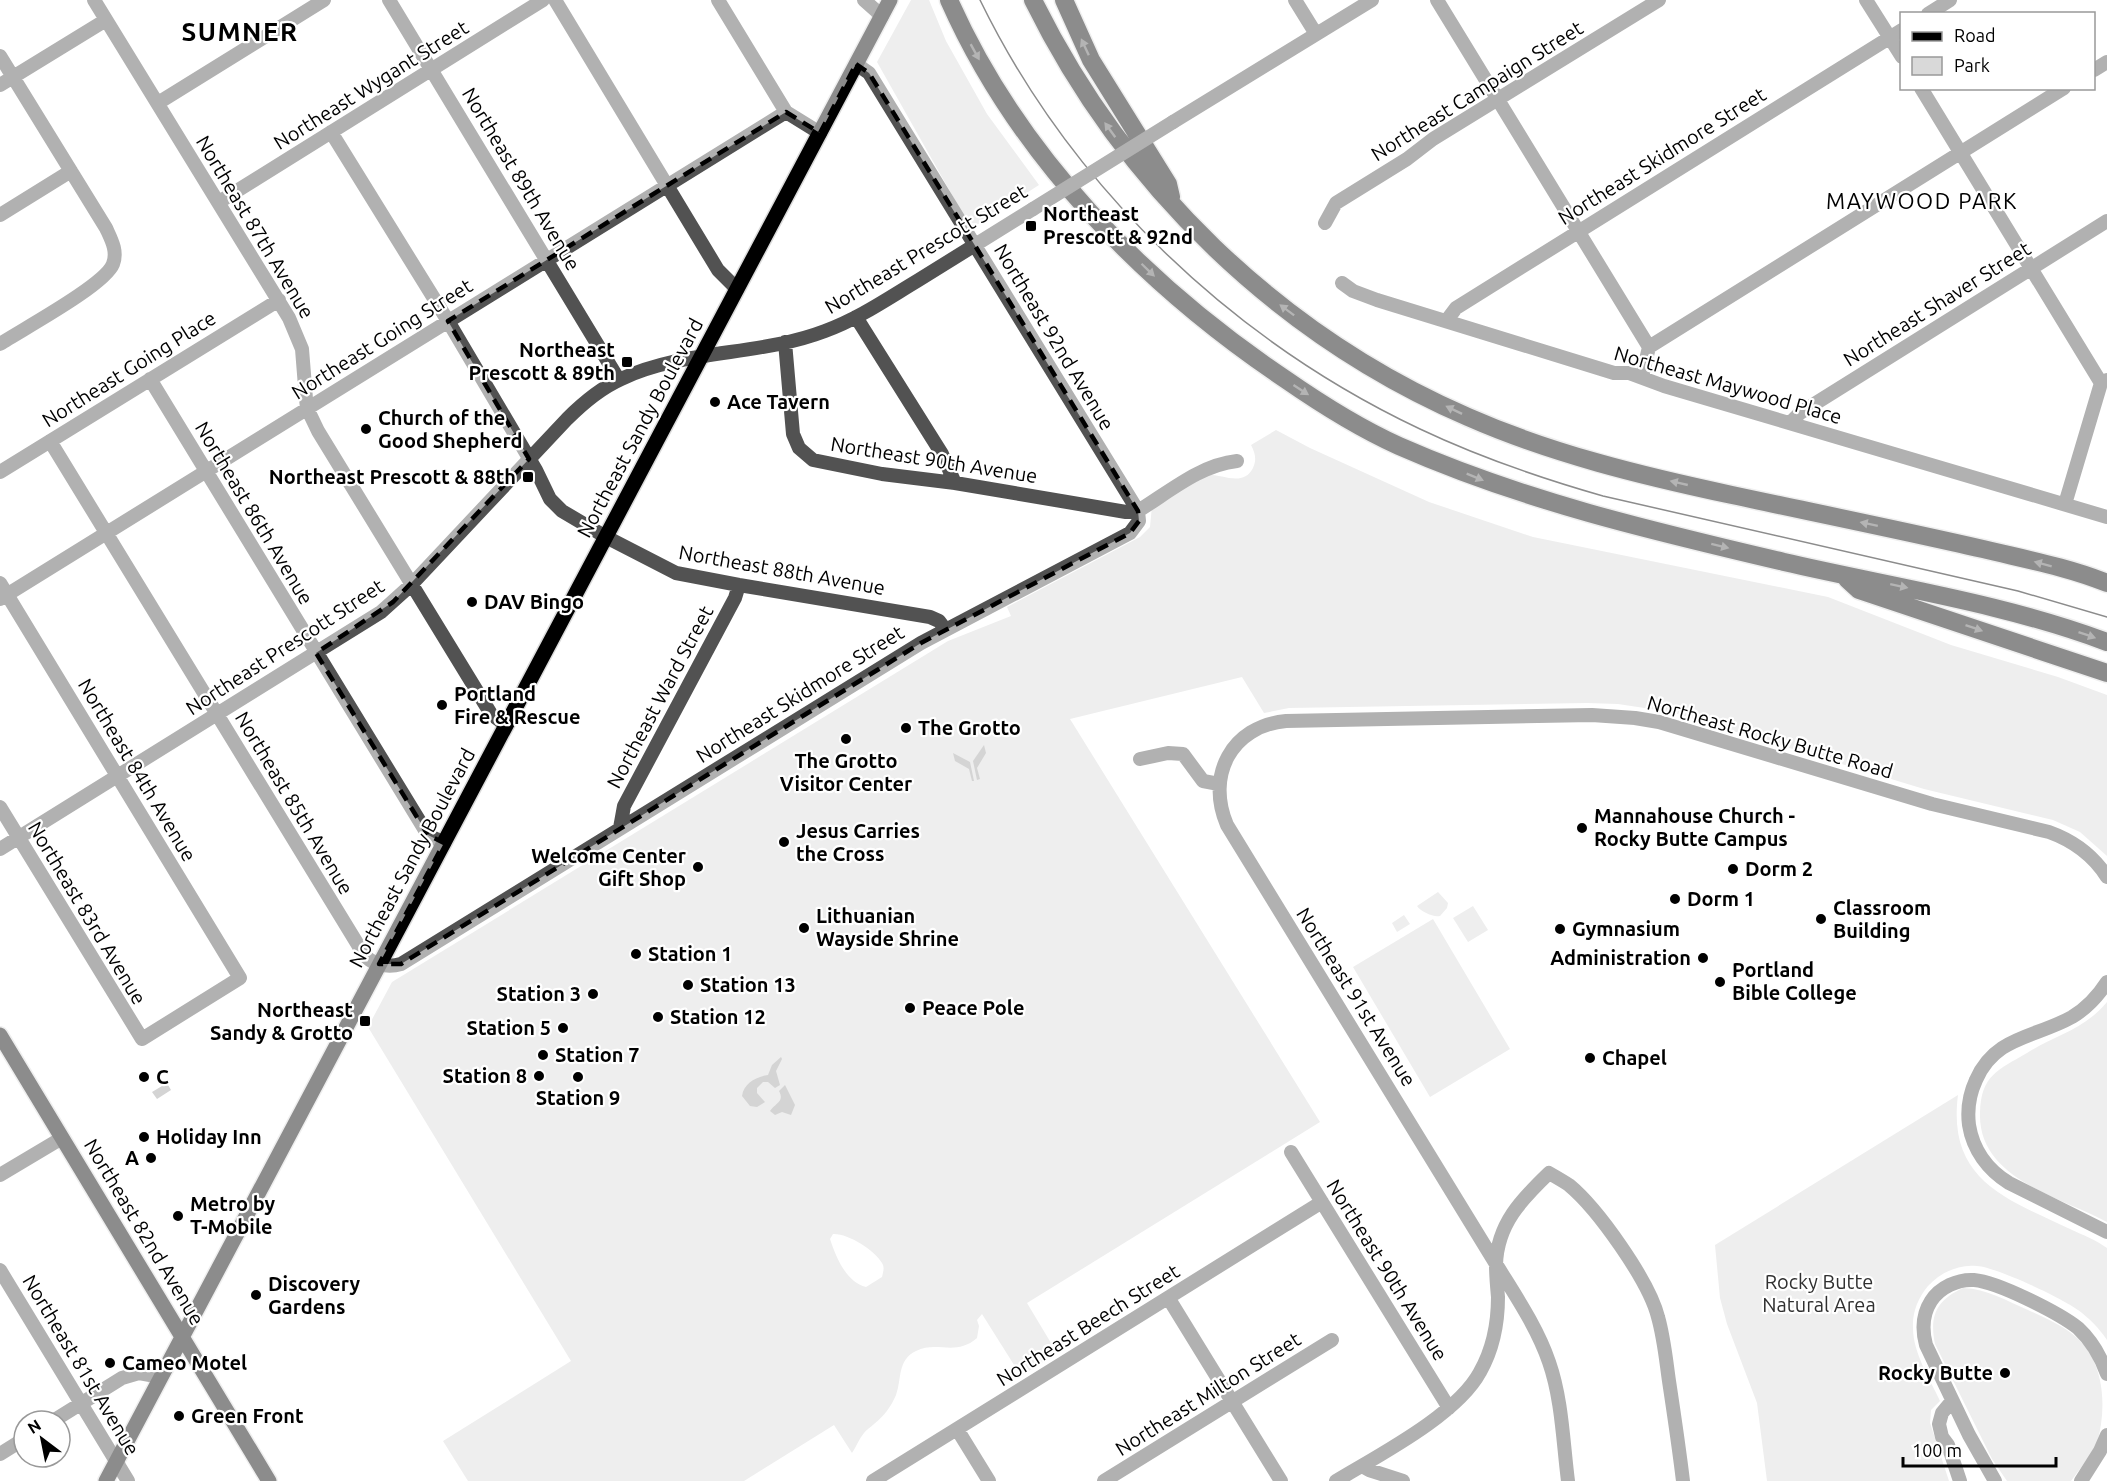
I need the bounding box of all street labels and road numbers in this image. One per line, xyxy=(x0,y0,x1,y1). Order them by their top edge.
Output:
street label: Northeast Wygant Street xyxy=(269,15,472,154)
street label: Northeast Campaign Street xyxy=(1367,16,1587,165)
street label: Northeast Skidmore Street xyxy=(1554,82,1770,229)
street label: Northeast 89th Avenue xyxy=(458,83,585,274)
street label: Northeast 87th Avenue xyxy=(192,131,319,322)
street label: Northeast Prescott Street xyxy=(821,179,1031,318)
street label: Northeast Shaver Street xyxy=(1839,236,2035,371)
street label: Northeast 92nd Avenue xyxy=(990,240,1119,434)
street label: Northeast Going Street xyxy=(287,274,476,404)
street label: Northeast Going Place xyxy=(38,306,220,431)
street label: Northeast Sandy Boulevard xyxy=(572,314,707,541)
street label: Northeast Maywood Place xyxy=(1612,341,1845,428)
street label: Northeast 86th Avenue xyxy=(191,417,318,608)
street label: Northeast 90th Avenue xyxy=(829,432,1039,487)
street label: Northeast 88th Avenue xyxy=(677,540,887,599)
street label: Northeast Prescott Street xyxy=(181,574,388,719)
street label: Northeast Ward Street xyxy=(602,601,718,792)
street label: Northeast Skidmore Street xyxy=(692,620,908,767)
street label: Northeast 84th Avenue xyxy=(74,674,201,865)
street label: Northeast Rocky Butte Road xyxy=(1645,690,1896,783)
street label: Northeast 85th Avenue xyxy=(231,707,358,898)
street label: Northeast Sandy Boulevard xyxy=(344,744,479,971)
street label: Northeast 83rd Avenue xyxy=(24,817,151,1008)
street label: Northeast 91st Avenue xyxy=(1292,903,1421,1090)
street label: Northeast 82nd Avenue xyxy=(80,1135,209,1329)
street label: Northeast 90th Avenue xyxy=(1322,1175,1453,1364)
street label: Northeast Beech Street xyxy=(992,1259,1184,1390)
street label: Northeast 81st Avenue xyxy=(18,1270,144,1460)
street label: Northeast Milton Street xyxy=(1111,1327,1305,1460)

